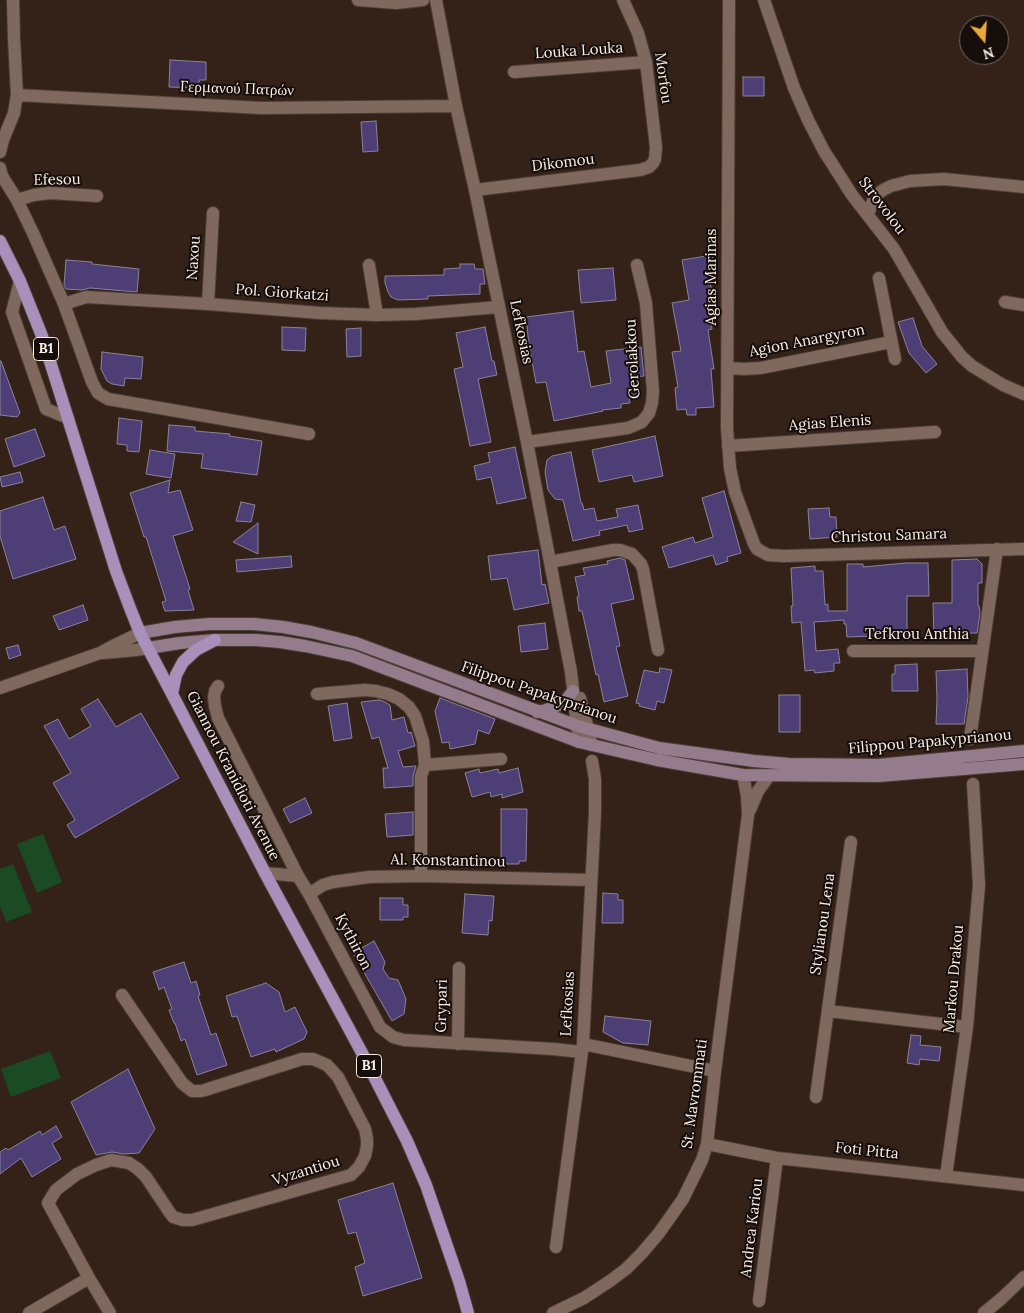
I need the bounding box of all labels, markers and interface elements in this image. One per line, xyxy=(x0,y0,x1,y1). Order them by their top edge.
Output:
north arrow xyxy=(959,15,1009,65)
street label: Louka Louka xyxy=(534,39,624,63)
text: N xyxy=(980,43,996,64)
street label: Morfou xyxy=(650,51,676,105)
street label: Γερμανού Πατρών xyxy=(180,78,294,100)
street label: Dikomou xyxy=(531,150,595,176)
street label: Efesou xyxy=(33,171,81,189)
street label: Strovolou xyxy=(855,174,909,238)
street label: Agias Marinas xyxy=(703,229,721,325)
street label: Naxou xyxy=(183,235,205,281)
street label: Pol. Giorkatzi xyxy=(235,281,329,305)
street label: Lefkosias xyxy=(505,298,537,366)
street label: Gerolakkou xyxy=(622,318,644,400)
street label: Agion Anargyron xyxy=(748,321,866,361)
road number: B1 xyxy=(34,338,58,360)
street label: Agias Elenis xyxy=(788,411,872,435)
street label: Christou Samara xyxy=(831,525,947,547)
street label: Tefkrou Anthia xyxy=(865,626,969,644)
street label: Filippou Papakyprianou xyxy=(459,658,619,728)
street label: Giannou Kranidioti Avenue xyxy=(182,688,284,864)
street label: Filippou Papakyprianou xyxy=(848,726,1012,758)
street label: Al. Konstantinou xyxy=(390,851,506,871)
street label: Stylianou Lena xyxy=(807,872,839,976)
street label: Kythiron xyxy=(331,911,375,973)
street label: Markou Drakou xyxy=(940,924,968,1034)
street label: Lefkosias xyxy=(557,971,579,1037)
street label: Grypari xyxy=(433,979,451,1033)
street label: St. Mavrommati xyxy=(678,1038,712,1150)
road number: B1 xyxy=(356,1054,382,1078)
street label: Foti Pitta xyxy=(834,1139,900,1163)
street label: Vyzantiou xyxy=(270,1152,342,1190)
street label: Andrea Kariou xyxy=(737,1177,767,1279)

